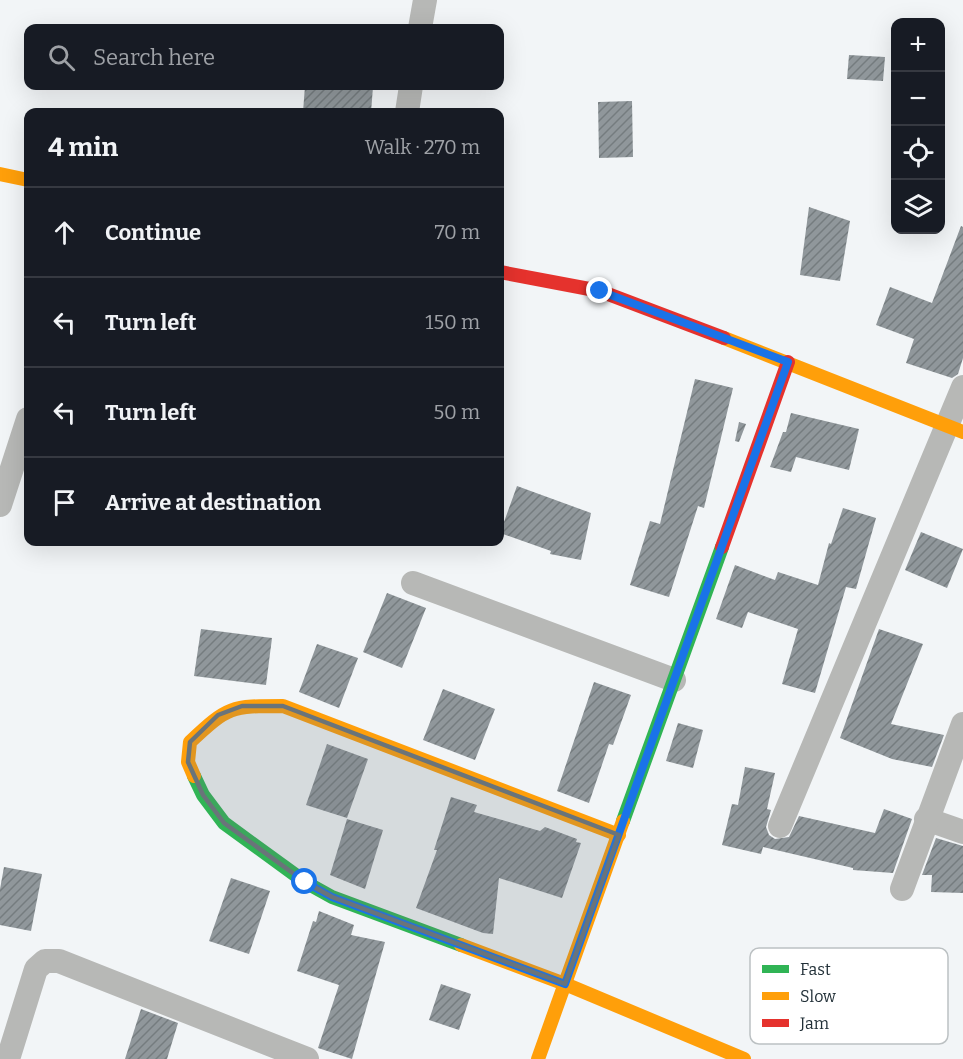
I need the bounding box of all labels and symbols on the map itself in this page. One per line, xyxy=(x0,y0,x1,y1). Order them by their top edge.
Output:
route end xyxy=(586,277,612,303)
route start xyxy=(291,868,317,894)
legend xyxy=(750,948,948,1044)
text: Fast xyxy=(800,960,831,979)
text: Slow xyxy=(800,987,836,1006)
text: Jam xyxy=(799,1014,829,1033)

